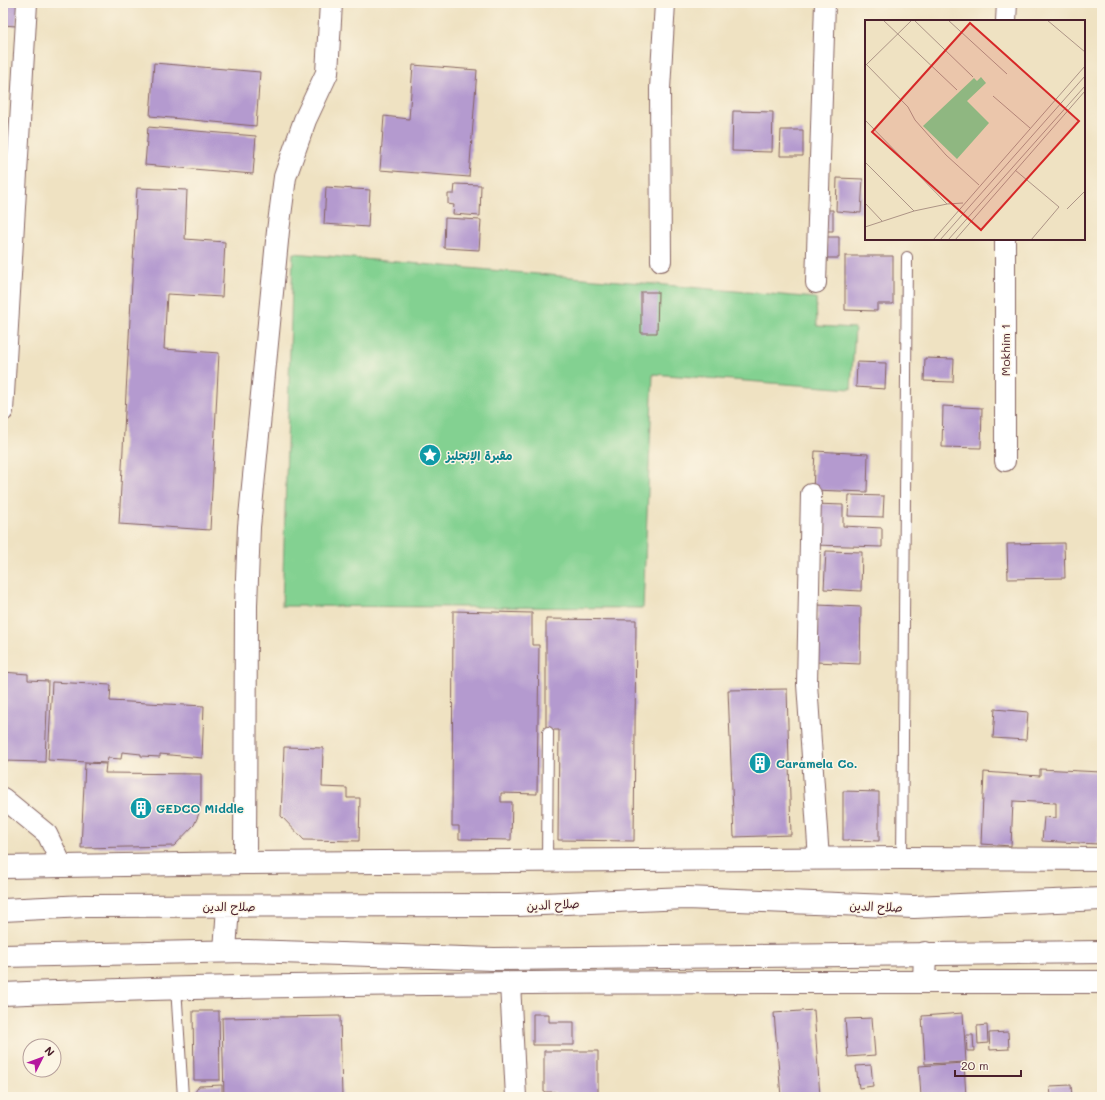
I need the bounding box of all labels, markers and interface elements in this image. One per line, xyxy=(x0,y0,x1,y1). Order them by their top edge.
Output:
inset map xyxy=(865,20,1085,240)
street label: Mokhim 1 xyxy=(997,324,1013,376)
place icon: مقبرة الإنجليز xyxy=(417,442,443,468)
place label: مقبرة الإنجليز xyxy=(445,447,513,464)
building icon: Caramela Co. xyxy=(747,750,773,776)
place label: Caramela Co. xyxy=(776,755,857,771)
building icon: GEDCO Middle xyxy=(128,795,154,821)
place label: GEDCO Middle xyxy=(156,800,244,816)
street label: صلاح الدين xyxy=(526,895,580,915)
street label: صلاح الدين xyxy=(849,897,903,917)
street label: صلاح الدين xyxy=(202,898,256,916)
north arrow xyxy=(22,1038,62,1078)
text: N xyxy=(41,1043,58,1059)
scale bar xyxy=(955,1052,1021,1078)
text: 20 m xyxy=(961,1057,989,1073)

